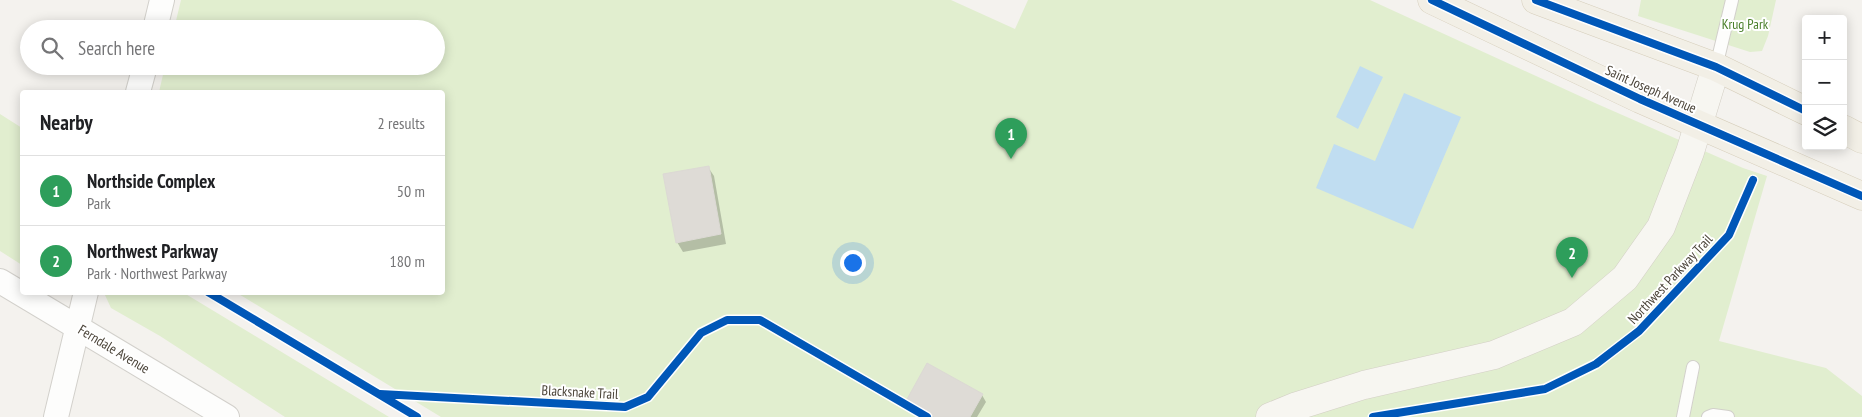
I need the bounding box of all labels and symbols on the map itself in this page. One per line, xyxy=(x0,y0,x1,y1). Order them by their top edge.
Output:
park label: Krug Park xyxy=(1722,15,1769,33)
street label: Saint Joseph Avenue xyxy=(1603,61,1700,117)
pin: 1 xyxy=(995,118,1027,159)
street label: Northwest Parkway Trail xyxy=(1624,230,1717,328)
pin: 2 xyxy=(1556,237,1588,278)
your location xyxy=(840,250,866,276)
street label: Ferndale Avenue xyxy=(75,321,153,377)
street label: Blacksnake Trail xyxy=(541,381,620,403)

